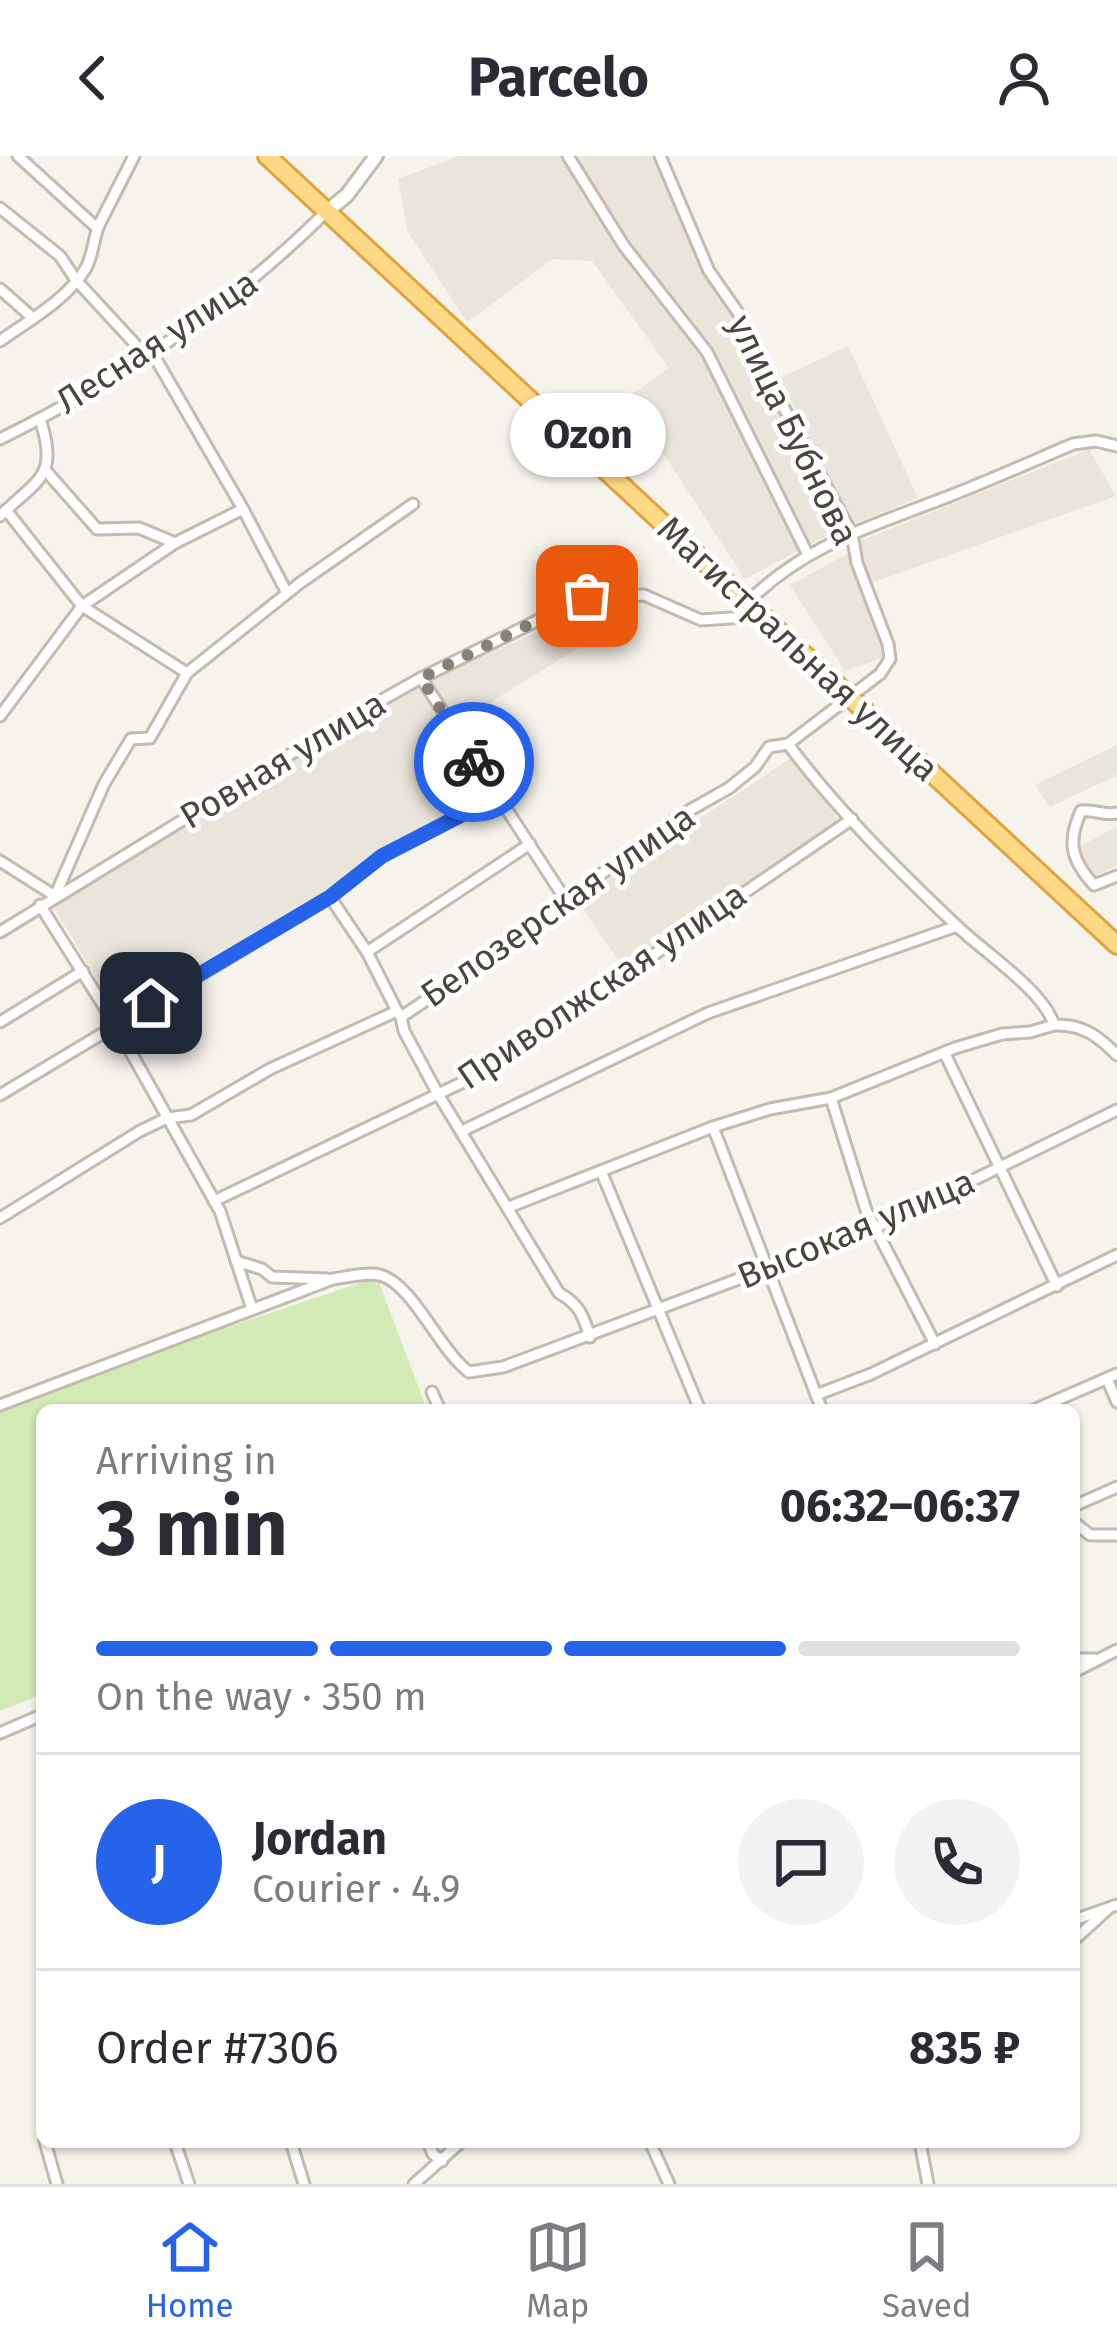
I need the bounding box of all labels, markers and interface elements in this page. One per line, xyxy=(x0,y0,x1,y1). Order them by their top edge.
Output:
icon: back xyxy=(60,45,126,111)
icon: person xyxy=(991,45,1057,111)
text: Parcelo xyxy=(468,46,649,110)
street label: Лесная улица xyxy=(48,261,266,423)
street label: улица Бубнова xyxy=(718,308,868,552)
callout: Ozon xyxy=(509,392,665,476)
text: Ozon xyxy=(543,412,633,458)
street label: Магистральная улица xyxy=(648,507,948,791)
pin xyxy=(536,545,638,647)
icon: bag xyxy=(554,563,620,629)
street label: Ровная улица xyxy=(172,681,394,839)
courier xyxy=(414,702,534,822)
icon: bike xyxy=(441,729,507,795)
street label: Белозерская улица xyxy=(412,795,704,1017)
street label: Приволжская улица xyxy=(449,873,755,1099)
pin xyxy=(100,952,202,1054)
icon: home xyxy=(118,970,184,1036)
street label: Высокая улица xyxy=(731,1159,981,1299)
text: Arriving in xyxy=(96,1438,277,1484)
text: 06:32–06:37 xyxy=(780,1479,1020,1533)
text: 3 min xyxy=(96,1482,288,1576)
text: On the way · 350 m xyxy=(96,1674,427,1720)
button: chat xyxy=(738,1799,864,1925)
button: phone xyxy=(894,1799,1020,1925)
text: Jordan xyxy=(252,1812,387,1866)
text: J xyxy=(152,1835,166,1889)
text: Courier · 4.9 xyxy=(252,1866,461,1912)
text: Order #7306 xyxy=(96,2021,338,2075)
text: 835 ₽ xyxy=(909,2021,1020,2075)
tab: Home xyxy=(146,2214,234,2326)
tab: Map xyxy=(525,2214,591,2326)
tab: Saved xyxy=(882,2214,971,2326)

